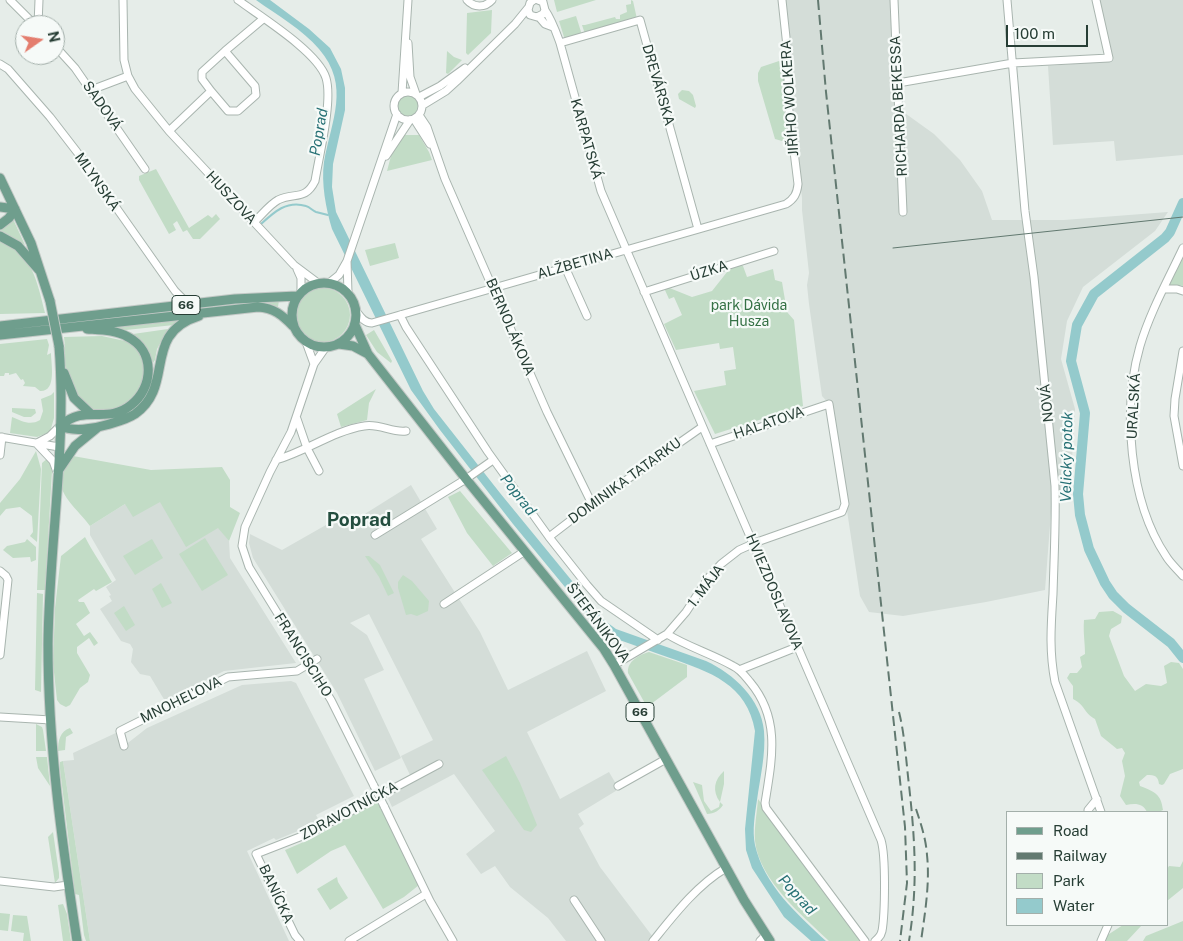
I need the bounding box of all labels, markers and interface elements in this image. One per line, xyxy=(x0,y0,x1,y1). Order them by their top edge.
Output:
north arrow xyxy=(15,15,65,65)
scale bar xyxy=(1008,15,1090,47)
text: 100 m xyxy=(1014,25,1055,42)
text: N xyxy=(45,30,63,44)
street label: RICHARDA BEKESSA xyxy=(887,35,911,177)
street label: JIŘÍHO WOLKERA xyxy=(778,39,802,157)
street label: DREVÁRSKA xyxy=(638,42,678,128)
street label: SADOVÁ xyxy=(79,78,125,134)
street label: KARPATSKÁ xyxy=(566,97,606,181)
water label: Poprad xyxy=(306,107,332,157)
street label: MLYNSKÁ xyxy=(71,150,123,214)
street label: HUSZOVA xyxy=(202,168,260,228)
street label: ALŽBETINA xyxy=(535,245,615,283)
street label: ÚZKA xyxy=(688,257,730,285)
street label: BERNOLÁKOVA xyxy=(482,276,538,378)
road number: 66 xyxy=(172,296,200,314)
park label: park Dávida Husza xyxy=(711,298,787,331)
street label: URALSKÁ xyxy=(1124,372,1144,440)
street label: NOVÁ xyxy=(1037,383,1057,423)
street label: HALATOVA xyxy=(731,403,807,443)
water label: Velický potok xyxy=(1057,412,1077,502)
street label: DOMINIKA TATARKU xyxy=(565,434,685,528)
water label: Poprad xyxy=(496,471,540,519)
district label: Poprad xyxy=(327,509,391,531)
street label: HVIEZDOSLAVOVA xyxy=(742,531,806,653)
street label: 1. MÁJA xyxy=(684,561,728,611)
street label: ŠTEFÁNIKOVA xyxy=(563,580,633,666)
street label: FRANCISCIHO xyxy=(271,610,335,700)
street label: MNOHEĽOVA xyxy=(138,673,224,727)
road number: 66 xyxy=(626,702,654,722)
street label: ZDRAVOTNÍCKA xyxy=(297,778,401,844)
legend xyxy=(1006,811,1168,926)
text: Road xyxy=(1053,822,1089,839)
text: Railway xyxy=(1053,847,1107,864)
street label: BANÍCKA xyxy=(255,862,297,926)
water label: Poprad xyxy=(774,871,820,919)
text: Park xyxy=(1053,872,1085,889)
text: Water xyxy=(1053,897,1095,914)

